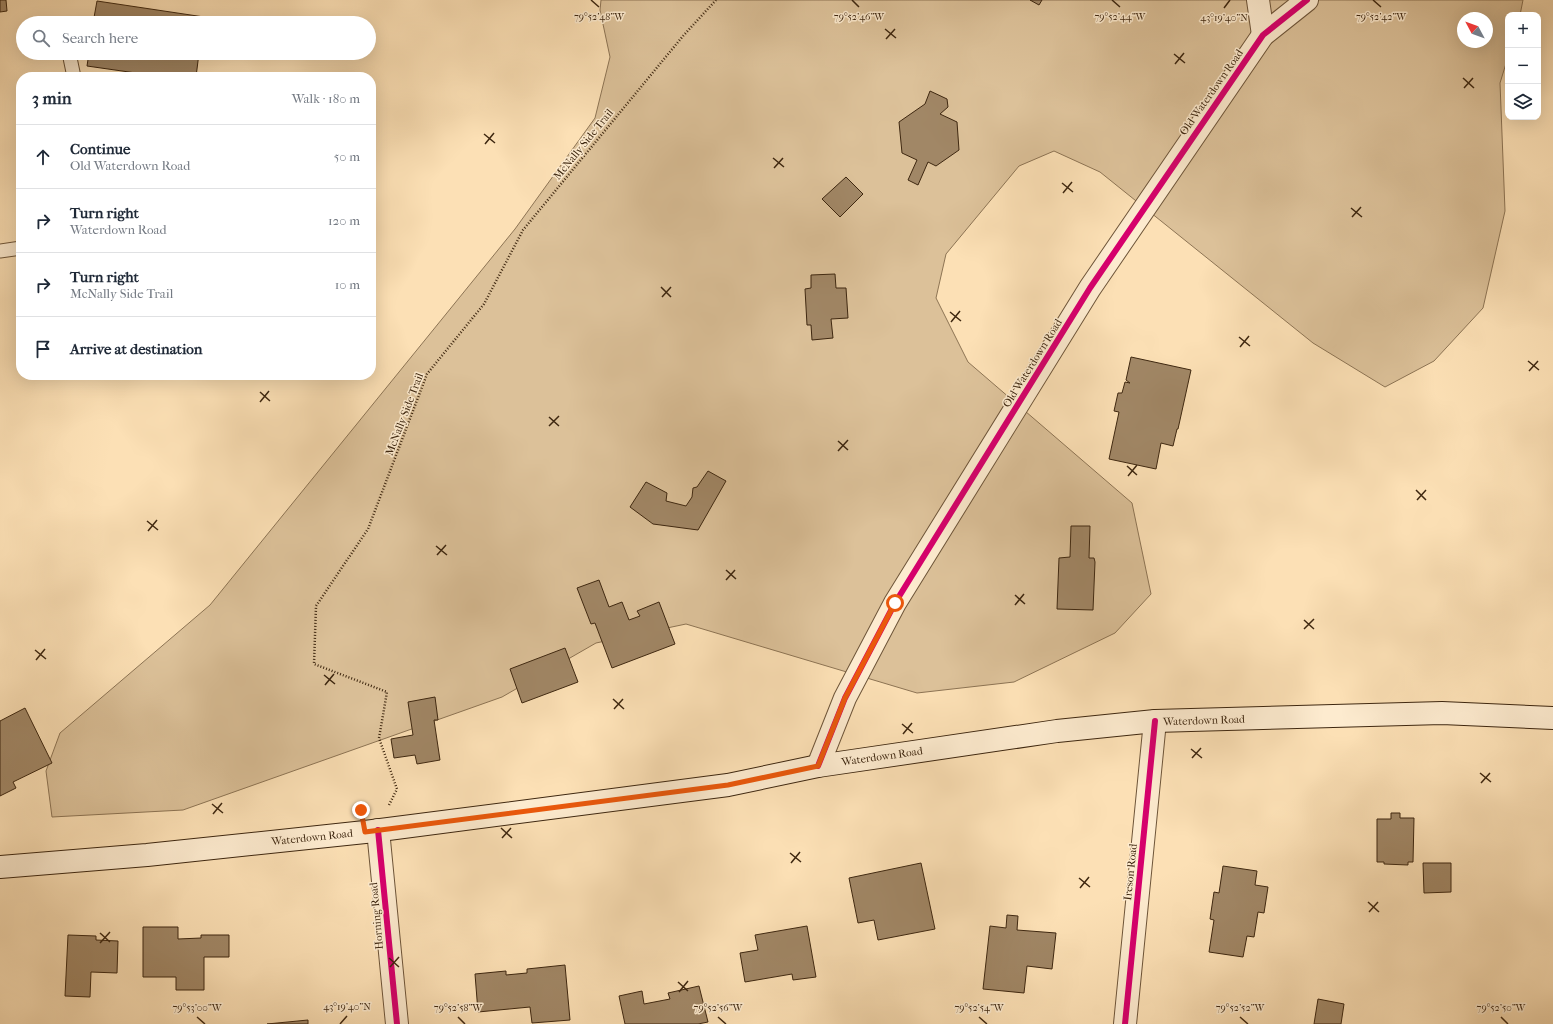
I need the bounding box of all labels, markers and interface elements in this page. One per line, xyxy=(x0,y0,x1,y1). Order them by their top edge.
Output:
text: 79°52'48"W xyxy=(574,11,625,23)
text: 79°52'46"W xyxy=(834,11,885,23)
text: 79°52'44"W xyxy=(1095,11,1147,23)
text: 79°52'42"W xyxy=(1356,11,1407,23)
text: 43°19'40"N xyxy=(1200,12,1248,24)
north arrow xyxy=(1457,12,1493,48)
map controls xyxy=(1505,12,1541,120)
button: + xyxy=(1505,12,1541,48)
search box xyxy=(16,16,376,60)
icon: search xyxy=(30,27,52,49)
text: Search here xyxy=(62,29,138,47)
street label: Old Waterdown Road xyxy=(1177,46,1247,138)
button: − xyxy=(1505,48,1541,84)
button: layers xyxy=(1505,84,1541,120)
text: 3 min xyxy=(32,88,72,108)
text: Walk · 180 m xyxy=(292,91,360,106)
street label: McNally Side Trail xyxy=(551,106,616,182)
text: Continue xyxy=(70,140,130,158)
icon: ahead xyxy=(32,146,54,168)
text: 50 m xyxy=(334,149,360,164)
text: Old Waterdown Road xyxy=(70,158,190,173)
text: Turn right xyxy=(70,204,139,222)
icon: right xyxy=(32,210,54,232)
text: 120 m xyxy=(328,213,360,228)
text: Waterdown Road xyxy=(70,222,167,237)
text: Turn right xyxy=(70,268,139,286)
icon: right xyxy=(32,274,54,296)
text: 10 m xyxy=(335,277,360,292)
text: McNally Side Trail xyxy=(70,286,173,301)
street label: Old Waterdown Road xyxy=(1000,316,1065,410)
icon: arrive xyxy=(32,338,54,360)
text: Arrive at destination xyxy=(70,340,202,358)
street label: McNally Side Trail xyxy=(383,371,426,457)
route start xyxy=(886,594,904,612)
street label: Waterdown Road xyxy=(1162,713,1246,728)
street label: Waterdown Road xyxy=(840,744,924,769)
route end xyxy=(352,801,370,819)
street label: Waterdown Road xyxy=(270,827,354,848)
street label: Ireson Road xyxy=(1121,842,1140,901)
street label: Horning Road xyxy=(367,881,386,950)
text: 43°19'40"N xyxy=(323,1001,371,1013)
text: 79°53'00"W xyxy=(172,1002,223,1014)
text: 79°52'58"W xyxy=(434,1002,483,1014)
text: 79°52'56"W xyxy=(694,1002,744,1014)
text: 79°52'54"W xyxy=(954,1002,1005,1014)
text: 79°52'52"W xyxy=(1216,1002,1265,1014)
text: 79°52'50"W xyxy=(1477,1002,1527,1014)

